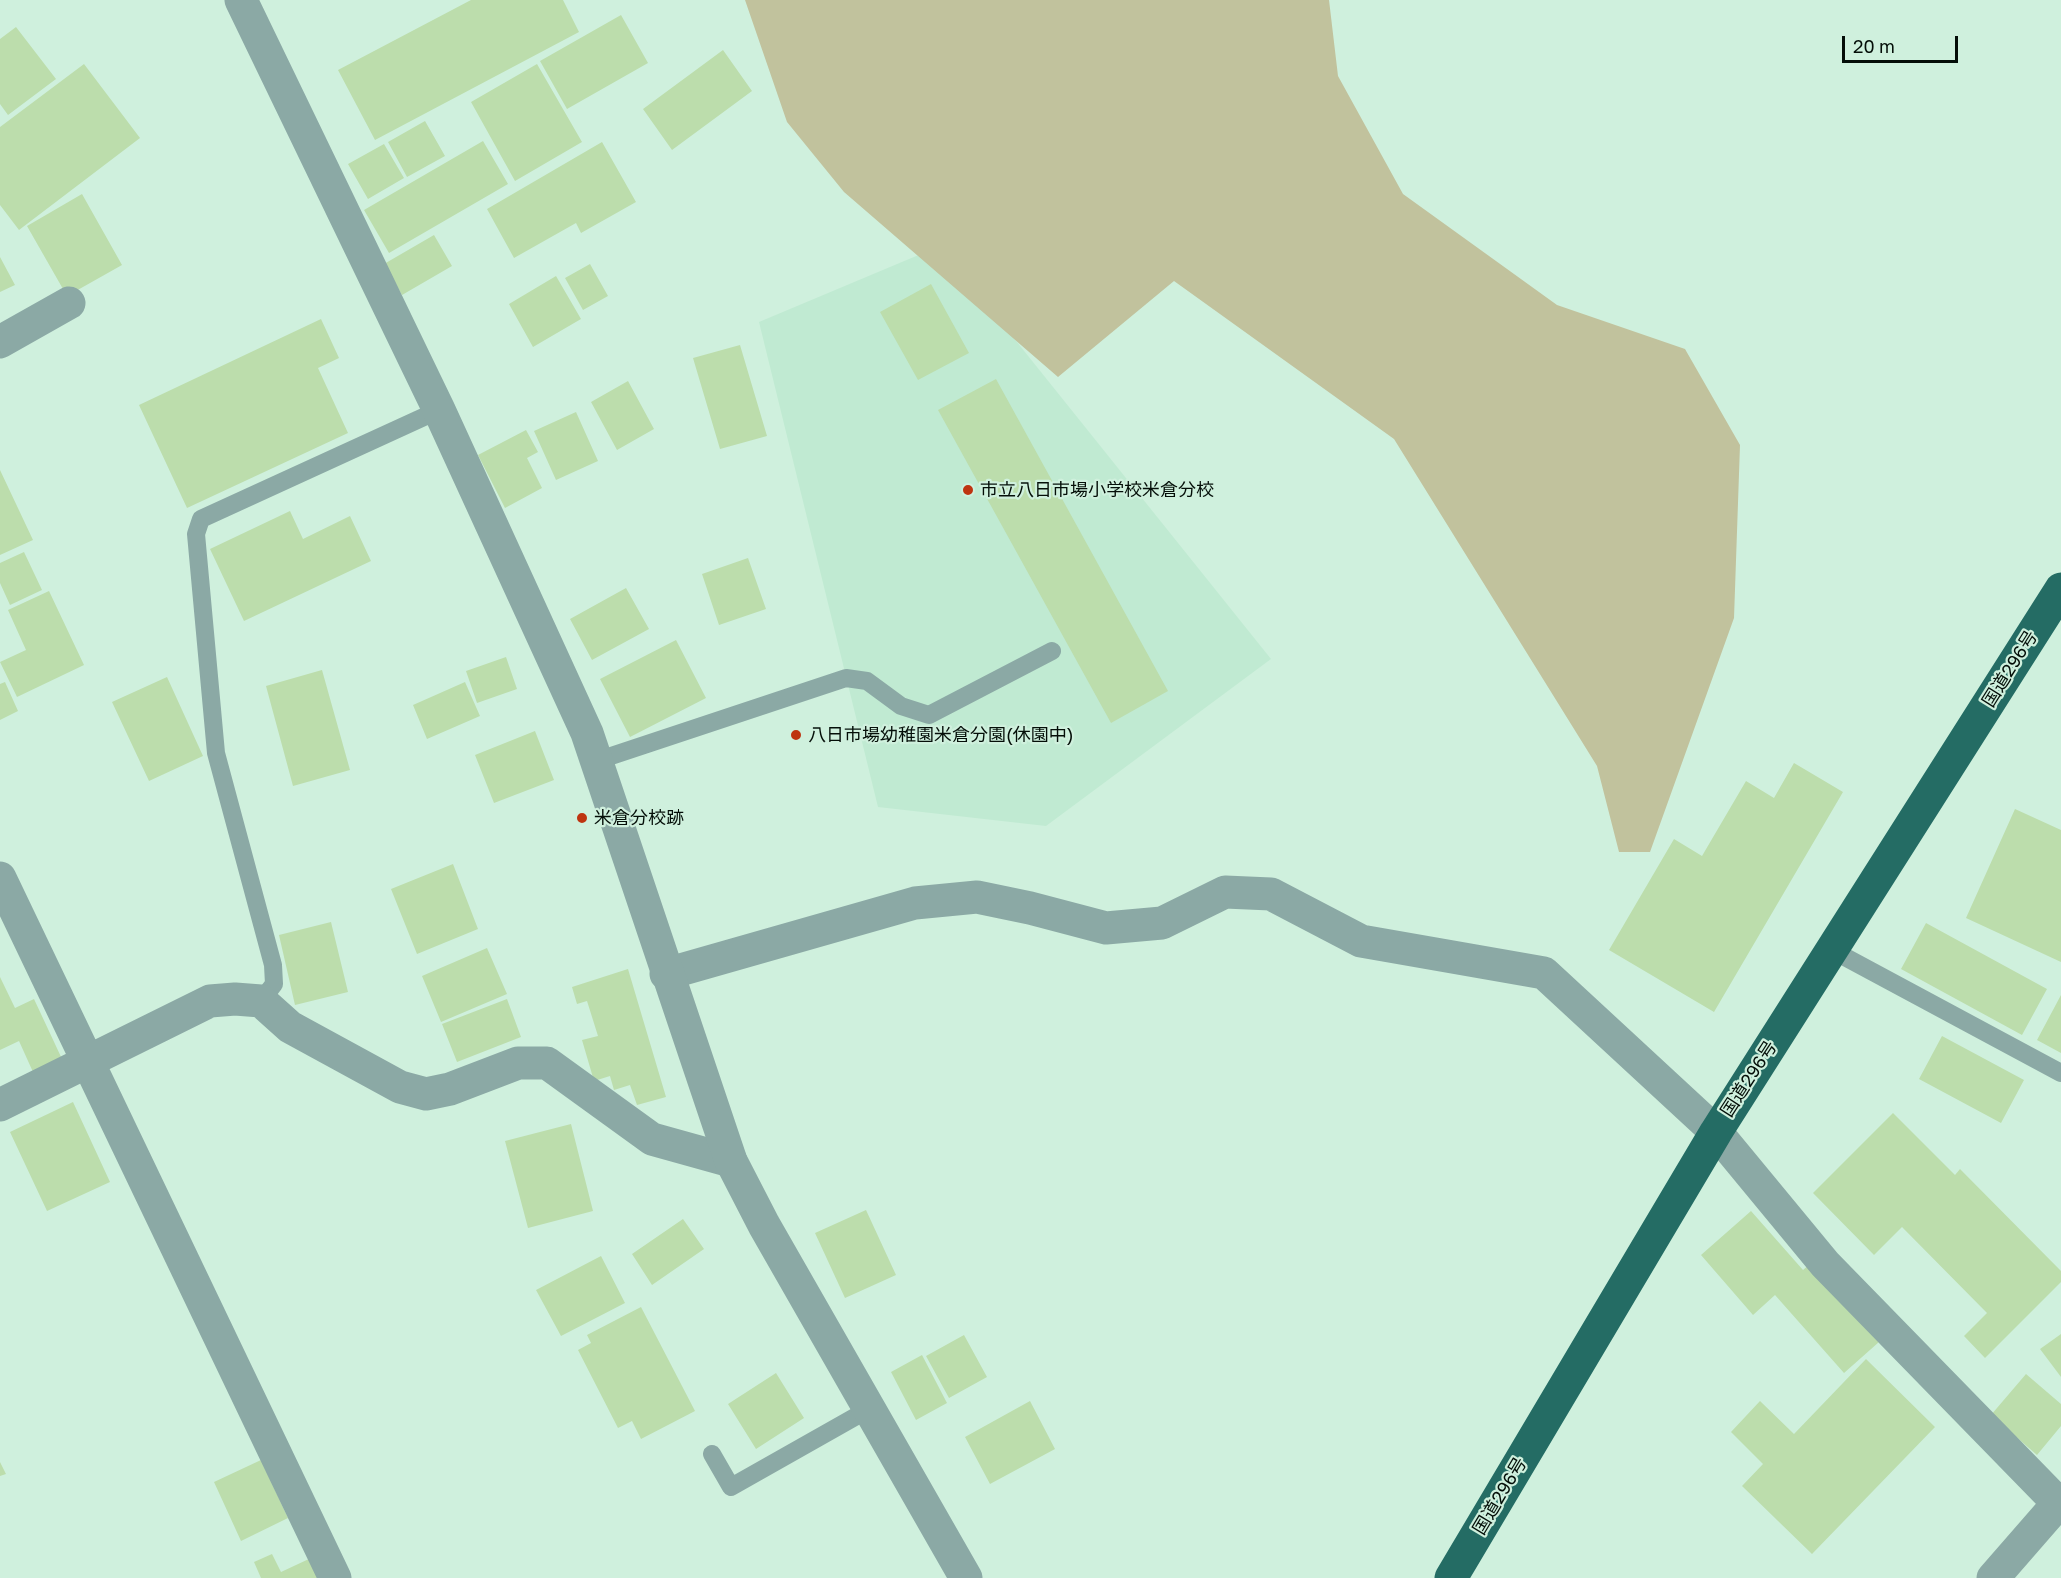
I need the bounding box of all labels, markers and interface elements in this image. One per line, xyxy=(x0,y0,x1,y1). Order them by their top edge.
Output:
scale bar xyxy=(1845,24,1960,62)
text: 20 m xyxy=(1853,35,1895,57)
place label: 市立八日市場小学校米倉分校 xyxy=(980,479,1214,501)
marker: 市立八日市場小学校米倉分校 xyxy=(961,483,975,497)
street label: 国道296号 xyxy=(1978,627,2042,711)
place label: 八日市場幼稚園米倉分園(休園中) xyxy=(808,724,1074,746)
marker: 八日市場幼稚園米倉分園(休園中) xyxy=(789,728,803,742)
place label: 米倉分校跡 xyxy=(594,807,684,829)
marker: 米倉分校跡 xyxy=(575,811,589,825)
street label: 国道296号 xyxy=(1716,1037,1782,1121)
street label: 国道296号 xyxy=(1469,1453,1531,1539)

